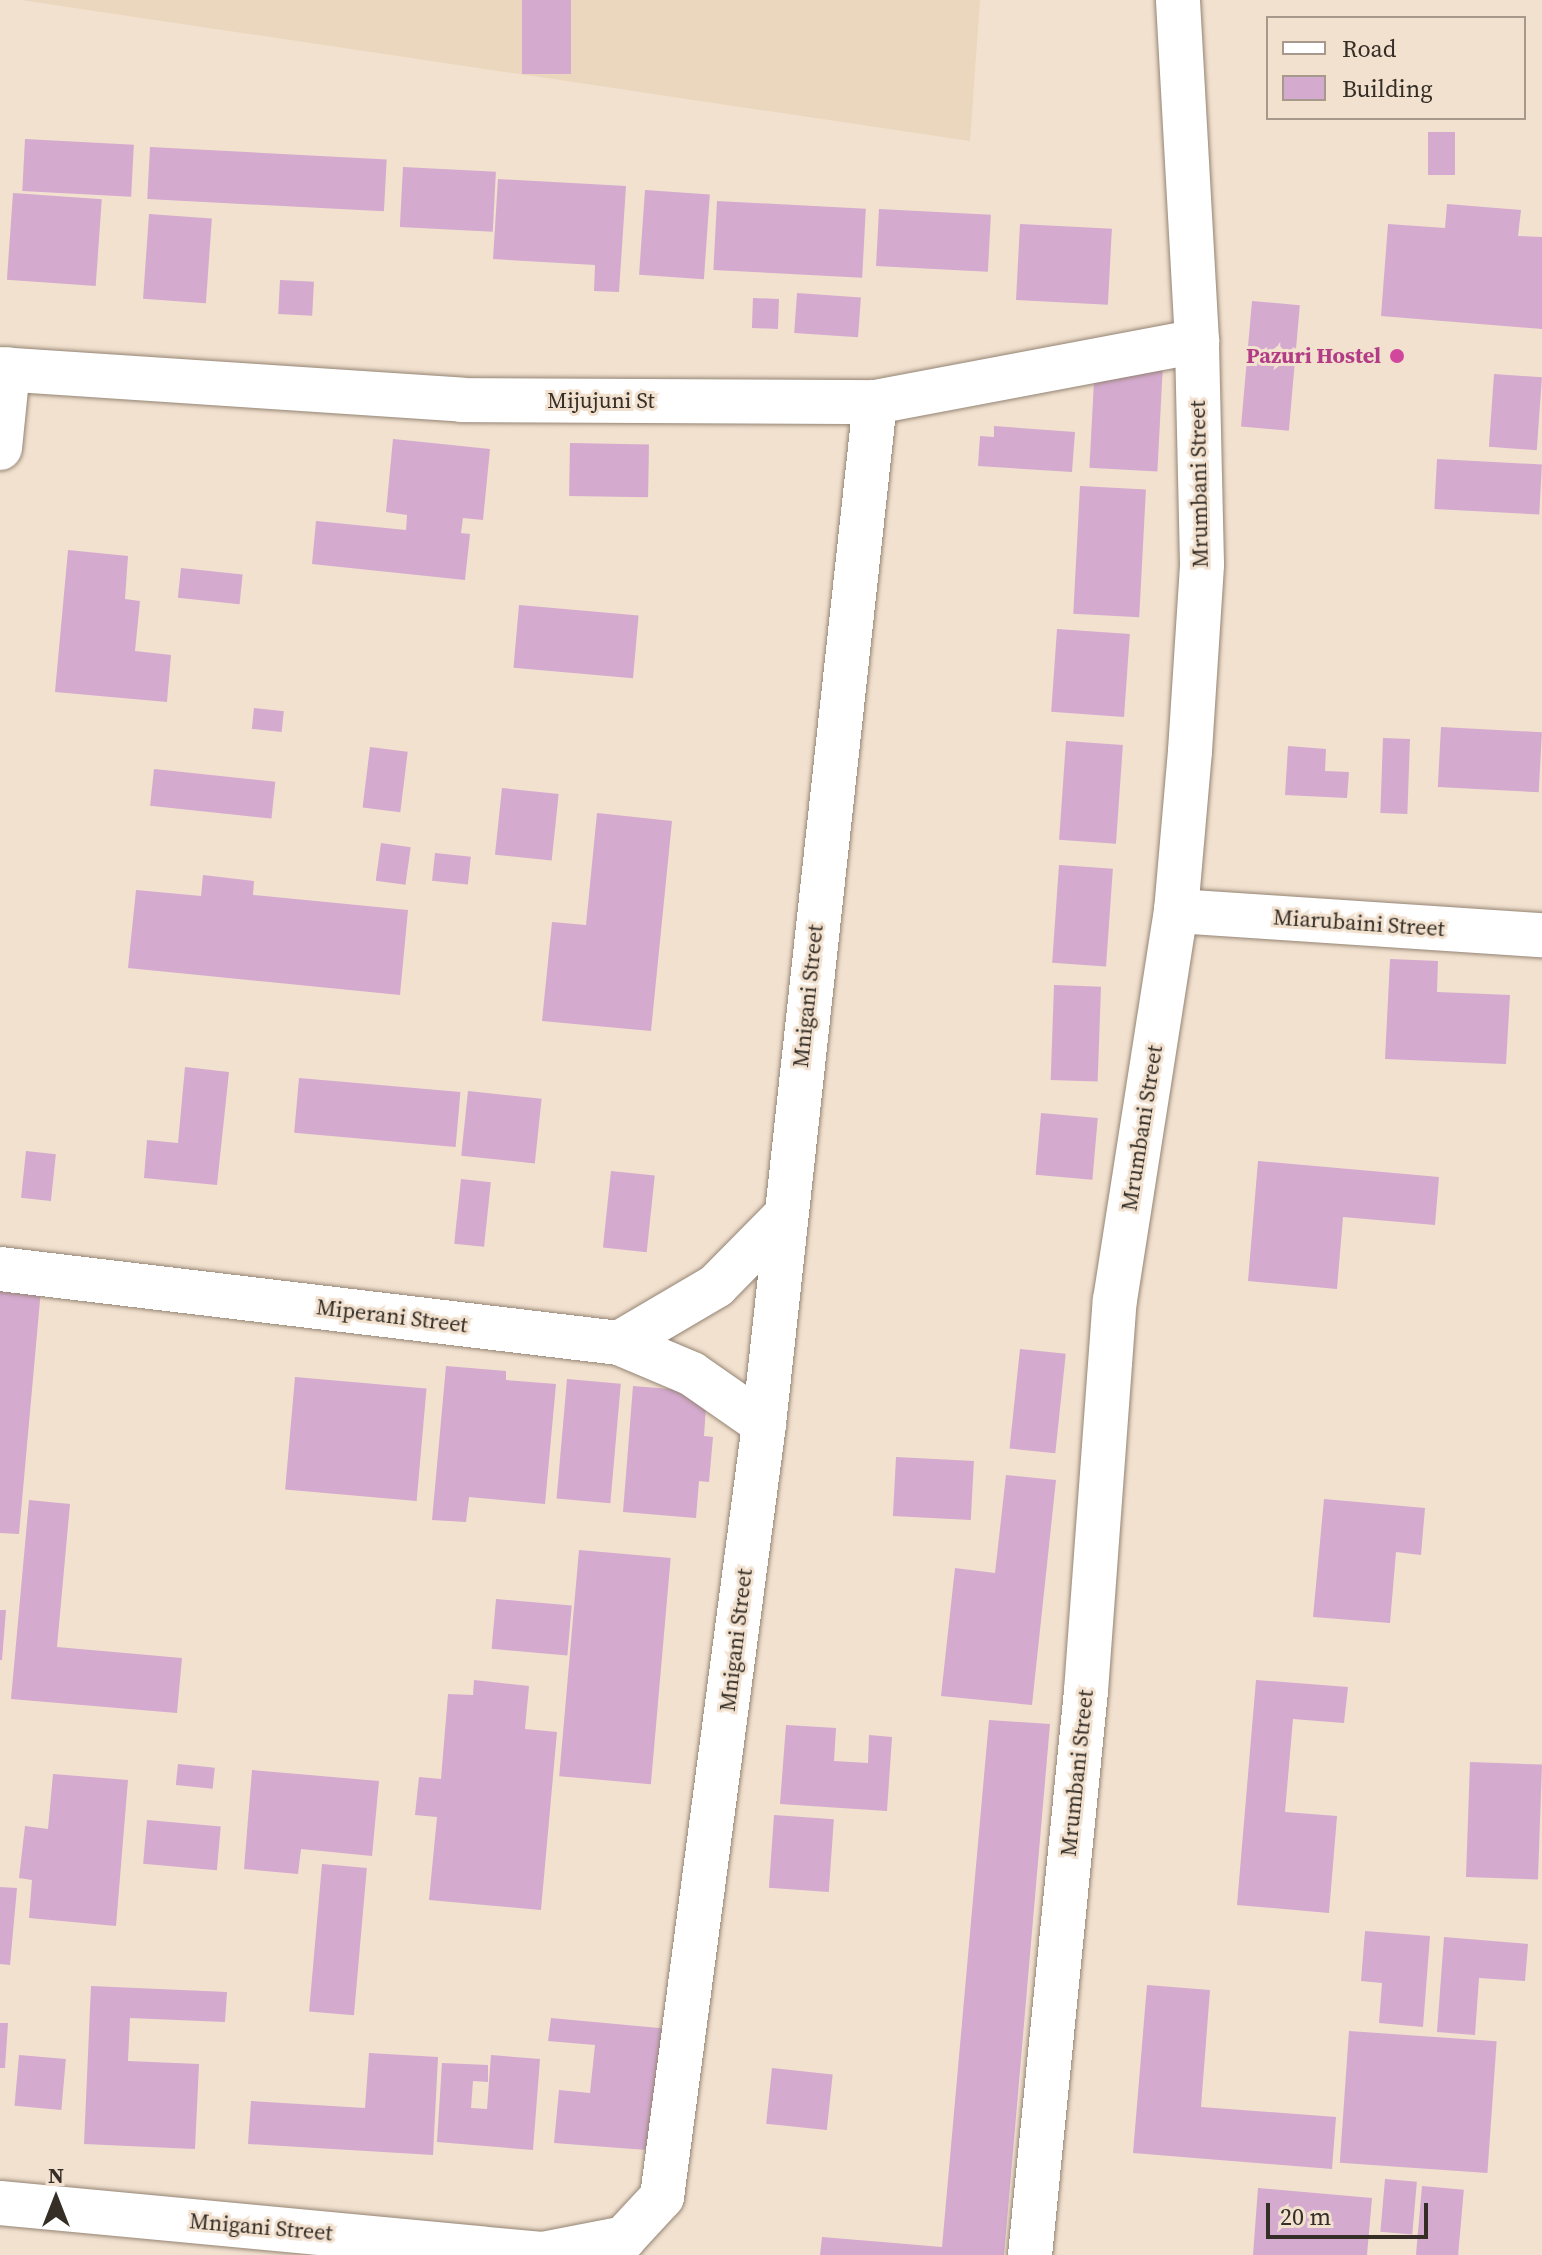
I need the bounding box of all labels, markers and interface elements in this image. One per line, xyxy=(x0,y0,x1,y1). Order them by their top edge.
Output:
legend xyxy=(1266,16,1526,120)
text: Road xyxy=(1342,32,1396,65)
text: Building xyxy=(1342,72,1433,105)
place label: Pazuri Hostel xyxy=(1246,343,1381,369)
marker: Pazuri Hostel xyxy=(1388,347,1406,365)
street label: Mijujuni St xyxy=(547,388,655,414)
street label: Mrumbani Street xyxy=(1184,400,1214,568)
street label: Miarubaini Street xyxy=(1272,904,1446,942)
street label: Mnigani Street xyxy=(787,923,829,1069)
street label: Mrumbani Street xyxy=(1116,1043,1168,1213)
street label: Miperani Street xyxy=(315,1294,469,1338)
street label: Mnigani Street xyxy=(714,1567,758,1713)
street label: Mrumbani Street xyxy=(1055,1688,1099,1858)
north arrow xyxy=(16,2159,96,2239)
text: N xyxy=(48,2160,64,2190)
scale bar xyxy=(1270,2187,1432,2237)
text: 20 m xyxy=(1280,2200,1331,2233)
street label: Mnigani Street xyxy=(188,2208,334,2246)

